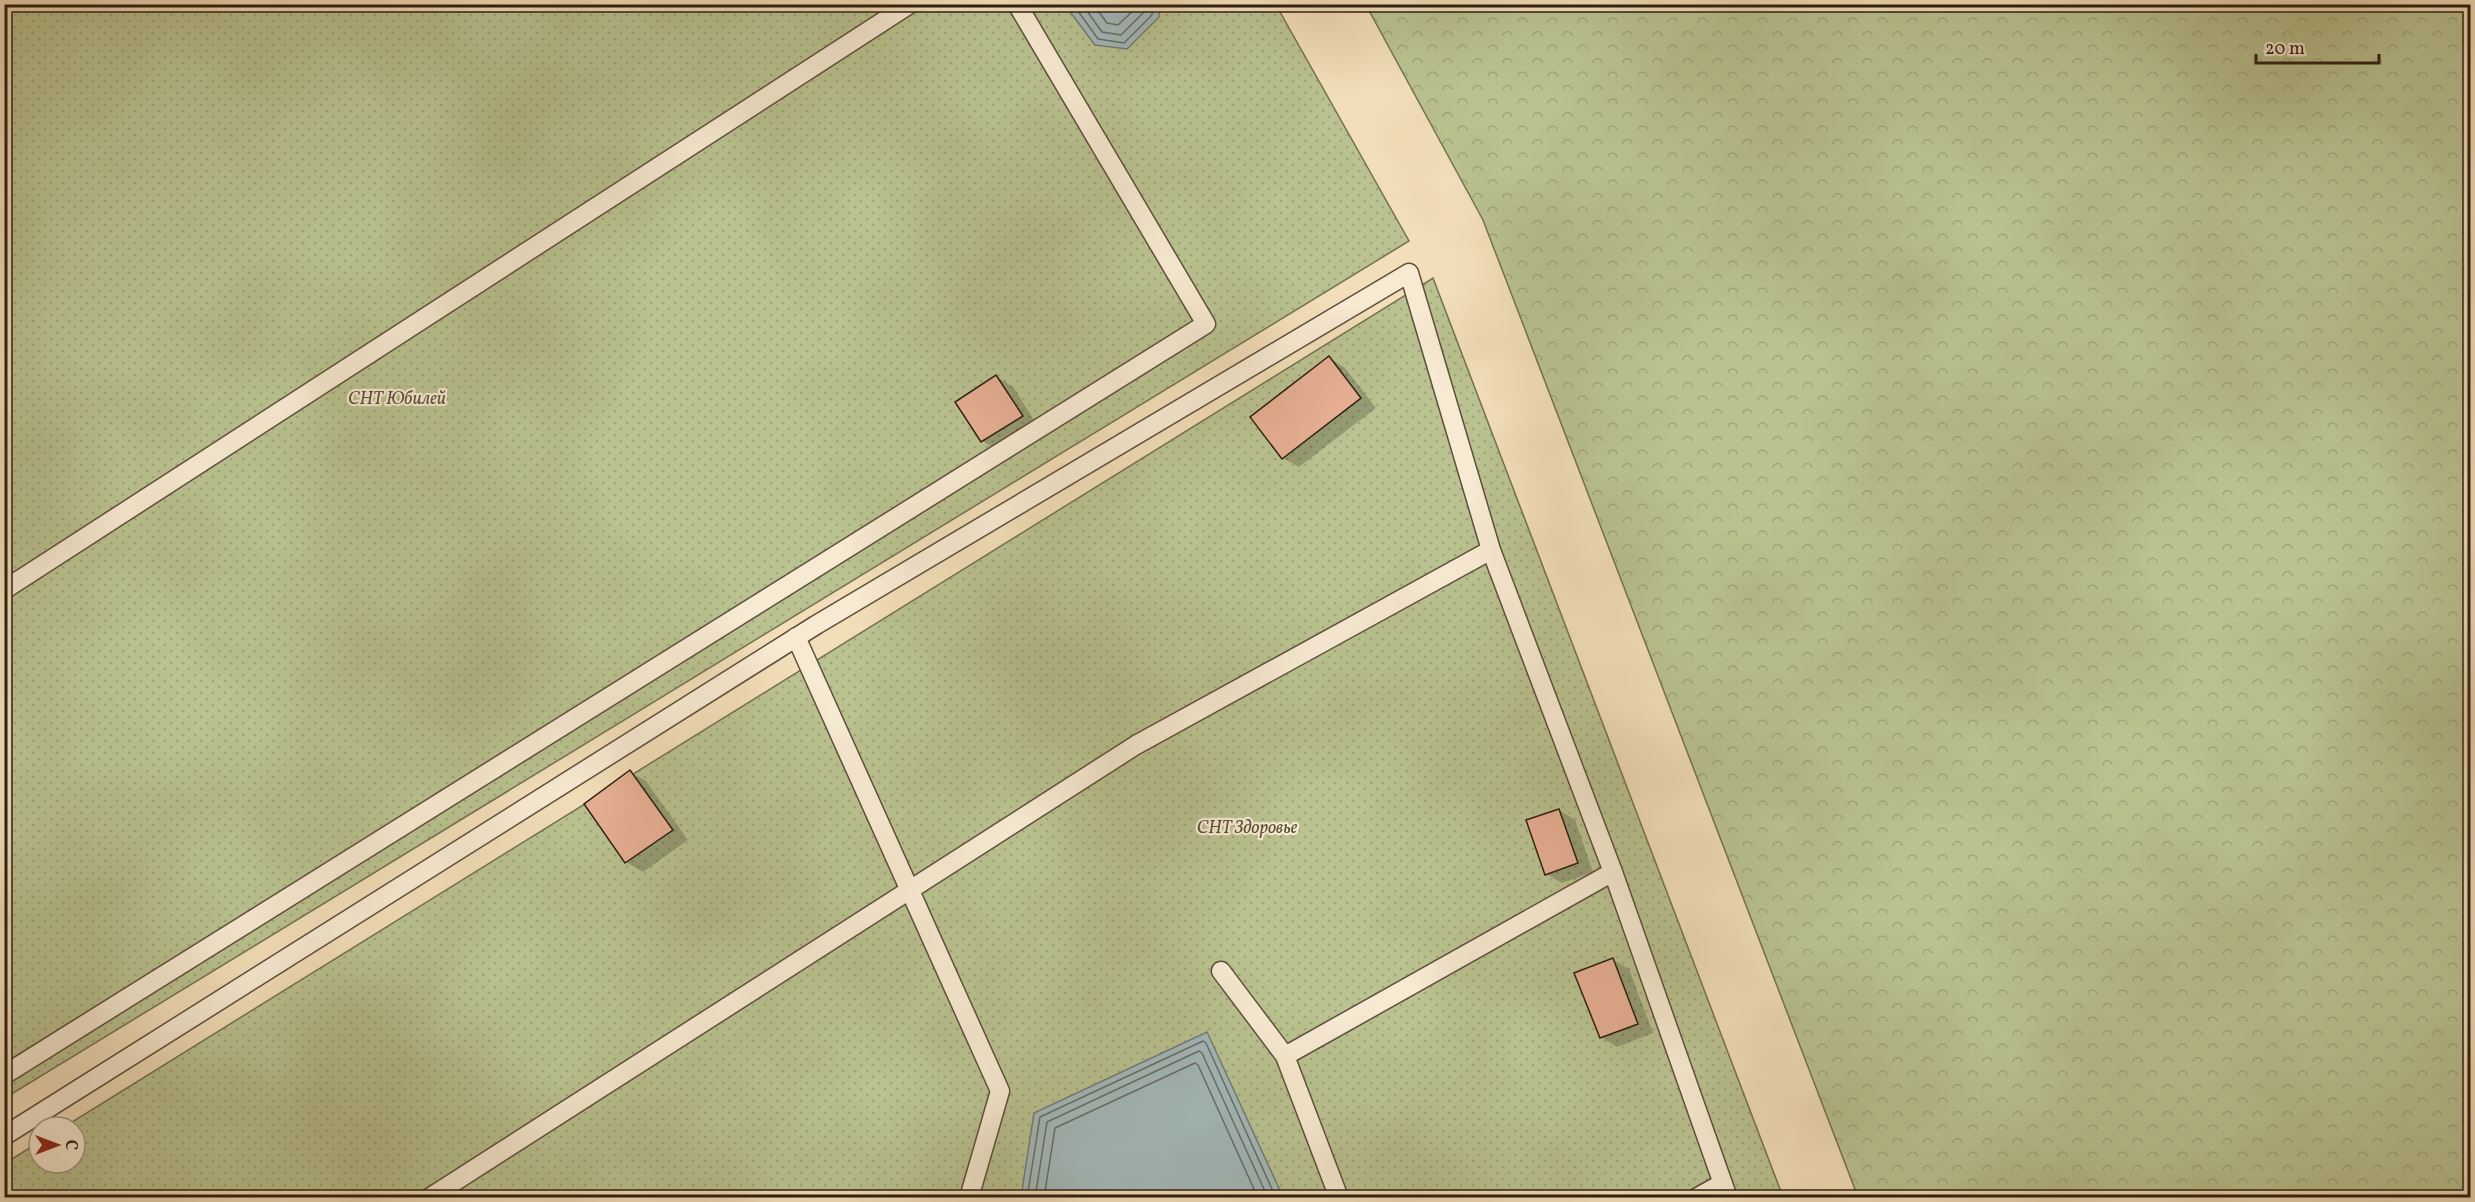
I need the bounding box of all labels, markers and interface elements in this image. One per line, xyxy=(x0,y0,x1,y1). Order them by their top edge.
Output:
scale bar xyxy=(2256,27,2379,65)
text: 20 m xyxy=(2265,37,2305,62)
park label: СНТ Юбилей xyxy=(348,387,446,412)
park label: СНТ Здоровье xyxy=(1197,816,1298,841)
north arrow xyxy=(27,1115,87,1175)
text: С xyxy=(59,1140,81,1150)

